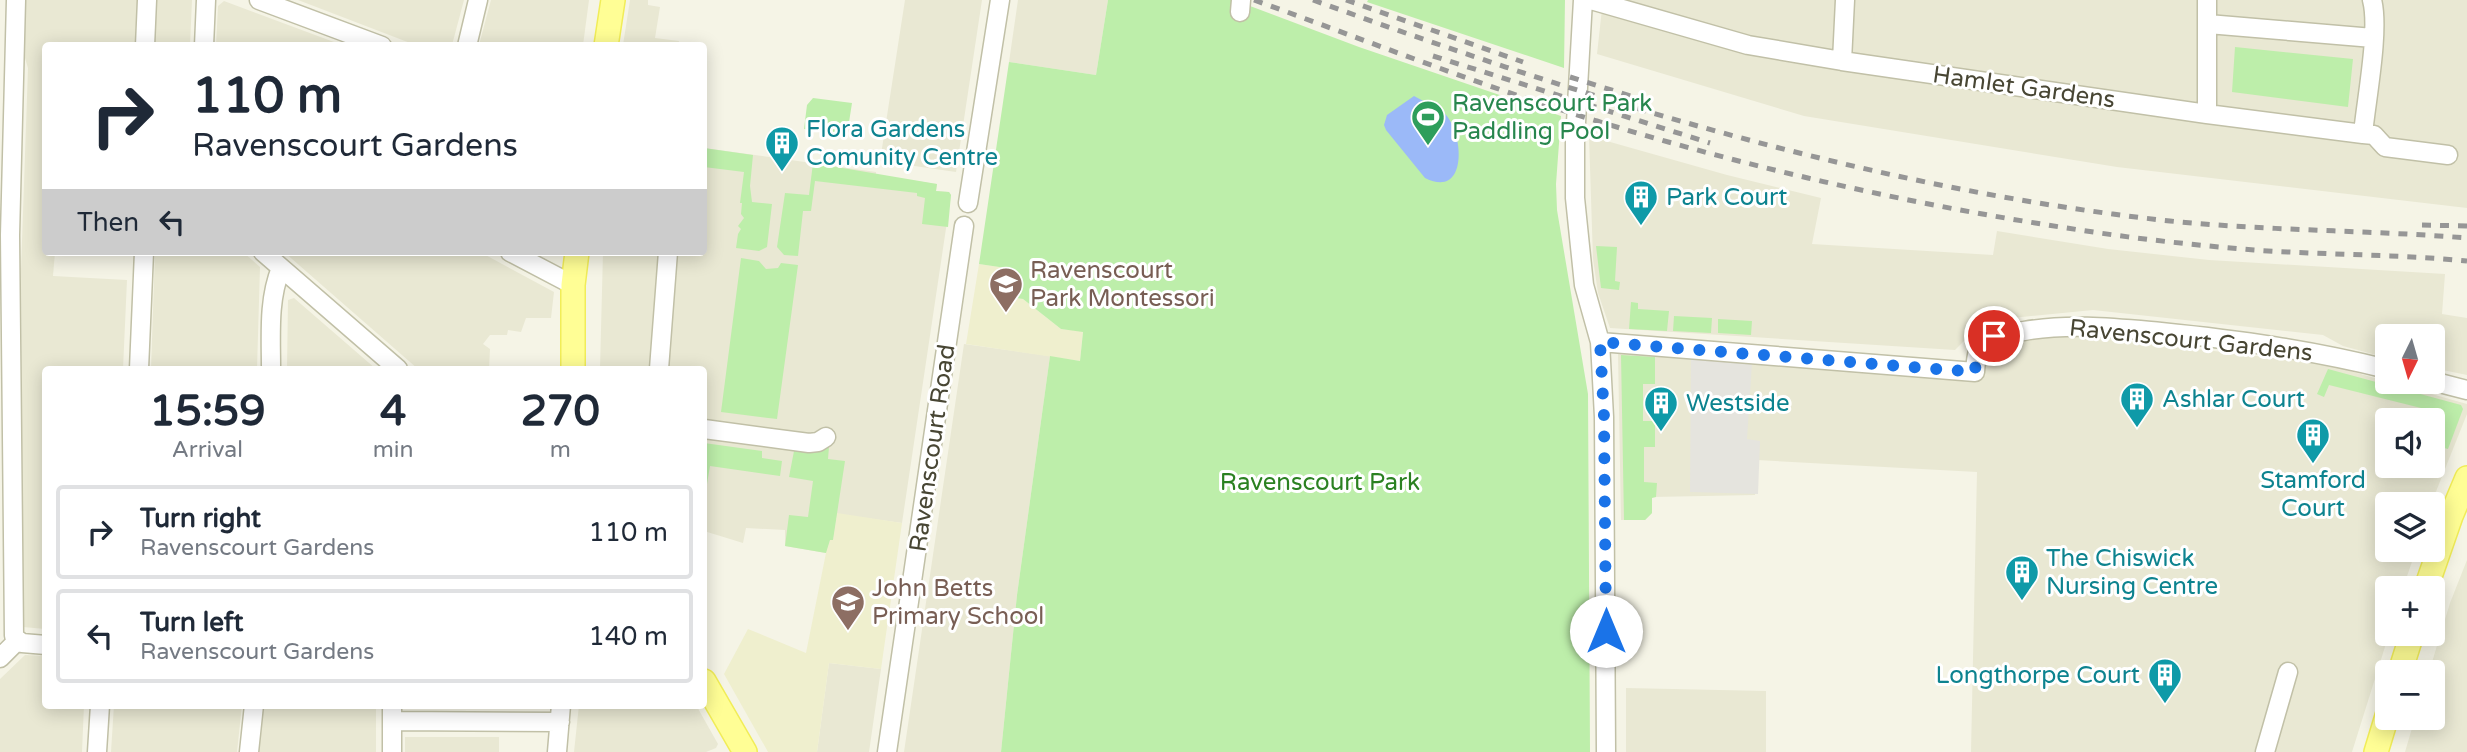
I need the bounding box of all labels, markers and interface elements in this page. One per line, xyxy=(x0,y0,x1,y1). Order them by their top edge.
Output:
street label: Hamlet Gardens xyxy=(1931,60,2117,115)
text: 110 m xyxy=(192,67,342,126)
icon: right xyxy=(77,70,168,161)
place label: Ravenscourt Park Paddling Pool xyxy=(1452,89,1652,146)
sports icon: Ravenscourt Park Paddling Pool xyxy=(1409,98,1447,147)
place label: Flora Gardens Comunity Centre xyxy=(806,115,998,172)
building icon: Flora Gardens Comunity Centre xyxy=(763,124,801,173)
text: Ravenscourt Gardens xyxy=(192,127,518,165)
building icon: Park Court xyxy=(1622,178,1660,227)
place label: Park Court xyxy=(1666,183,1787,212)
icon: left xyxy=(153,203,191,241)
text: Then xyxy=(77,207,139,238)
place label: Ravenscourt Park Montessori xyxy=(1030,256,1215,313)
school or university icon: Ravenscourt Park Montessori xyxy=(987,265,1025,314)
pin xyxy=(1964,306,2024,366)
street label: Ravenscourt Gardens xyxy=(2068,313,2314,368)
icon: arrive xyxy=(1975,317,2013,355)
north arrow xyxy=(2375,324,2445,394)
map controls xyxy=(2375,324,2445,730)
street label: Ravenscourt Road xyxy=(904,342,961,554)
building icon: Ashlar Court xyxy=(2118,380,2156,429)
building icon: Westside xyxy=(1642,384,1680,433)
place label: Ashlar Court xyxy=(2162,385,2305,414)
text: 15:59 xyxy=(149,386,266,437)
text: 4 xyxy=(380,386,406,437)
text: 270 xyxy=(521,386,600,437)
place label: Westside xyxy=(1686,389,1790,418)
button: sound xyxy=(2375,408,2445,478)
building icon: Stamford Court xyxy=(2294,416,2332,465)
text: Arrival xyxy=(172,436,243,464)
text: min xyxy=(373,436,414,464)
text: m xyxy=(550,436,571,464)
place label: Stamford Court xyxy=(2260,466,2366,523)
park label: Ravenscourt Park xyxy=(1220,468,1420,497)
button: layers xyxy=(2375,492,2445,562)
text: Turn right xyxy=(140,503,261,534)
icon: right xyxy=(81,513,119,551)
text: 110 m xyxy=(588,517,668,548)
text: Ravenscourt Gardens xyxy=(140,534,374,562)
place label: The Chiswick Nursing Centre xyxy=(2046,544,2218,601)
building icon: The Chiswick Nursing Centre xyxy=(2003,553,2041,602)
place label: John Betts Primary School xyxy=(872,574,1044,631)
button: + xyxy=(2375,576,2445,646)
school or university icon: John Betts Primary School xyxy=(829,583,867,632)
position arrow xyxy=(1569,594,1643,668)
text: Turn left xyxy=(140,607,243,638)
icon: left xyxy=(81,617,119,655)
text: 140 m xyxy=(588,621,668,652)
text: Ravenscourt Gardens xyxy=(140,638,374,666)
building icon: Longthorpe Court xyxy=(2146,656,2184,705)
button: − xyxy=(2375,660,2445,730)
place label: Longthorpe Court xyxy=(1935,661,2140,690)

